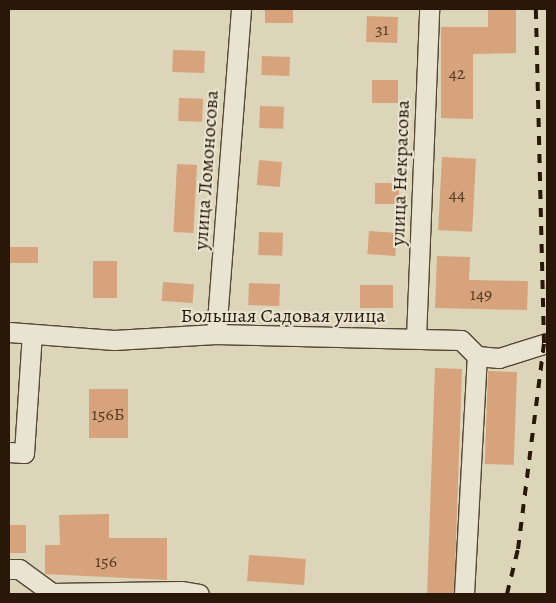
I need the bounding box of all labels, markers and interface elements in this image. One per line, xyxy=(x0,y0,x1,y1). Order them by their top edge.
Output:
house number: 31 xyxy=(375,18,389,40)
house number: 42 xyxy=(449,62,465,84)
street label: улица Ломоносова xyxy=(188,89,224,251)
street label: улица Некрасова xyxy=(385,100,415,246)
house number: 44 xyxy=(449,183,465,205)
house number: 149 xyxy=(470,283,492,305)
street label: Большая Садовая улица xyxy=(181,303,385,327)
house number: 156Б xyxy=(92,403,124,425)
house number: 156 xyxy=(95,550,117,572)

